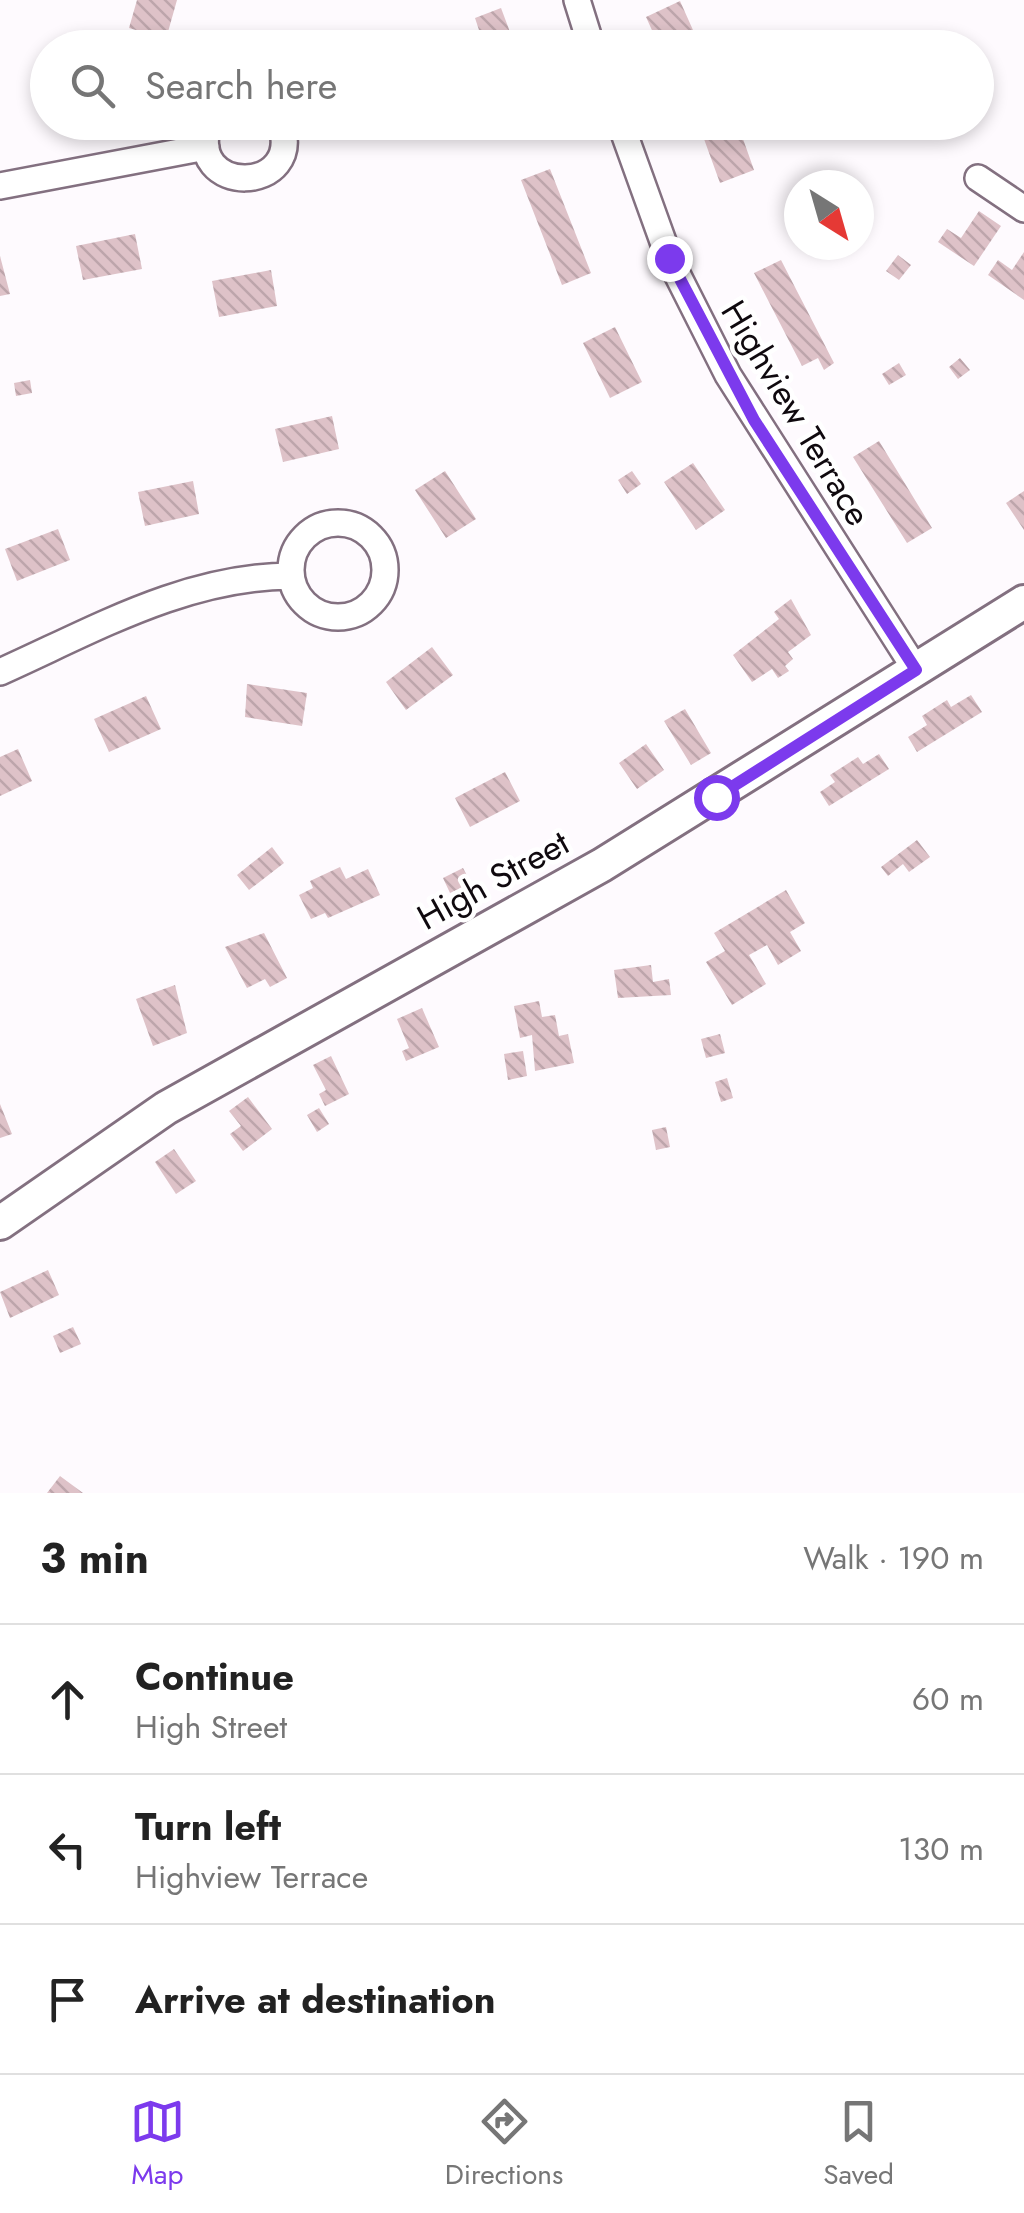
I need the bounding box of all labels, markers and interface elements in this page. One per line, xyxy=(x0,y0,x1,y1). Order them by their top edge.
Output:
search box xyxy=(30,30,994,140)
icon: search xyxy=(65,58,120,113)
text: Search here xyxy=(145,58,337,113)
north arrow xyxy=(784,170,874,260)
route end xyxy=(647,236,693,282)
street label: Highview Terrace xyxy=(709,291,883,535)
route start xyxy=(694,775,740,821)
street label: High Street xyxy=(408,817,578,942)
text: 3 min xyxy=(40,1528,149,1589)
text: Walk · 190 m xyxy=(803,1535,984,1581)
text: Continue xyxy=(135,1649,294,1704)
icon: ahead xyxy=(40,1672,95,1727)
text: 60 m xyxy=(912,1676,984,1722)
text: High Street xyxy=(135,1704,287,1750)
text: Turn left xyxy=(135,1799,281,1854)
icon: left xyxy=(40,1822,95,1877)
text: 130 m xyxy=(898,1826,984,1872)
text: Highview Terrace xyxy=(135,1854,368,1900)
icon: arrive xyxy=(40,1972,95,2027)
text: Arrive at destination xyxy=(135,1972,496,2027)
tab: Map xyxy=(130,2094,185,2195)
tab: Directions xyxy=(445,2094,563,2195)
tab: Saved xyxy=(823,2094,894,2195)

